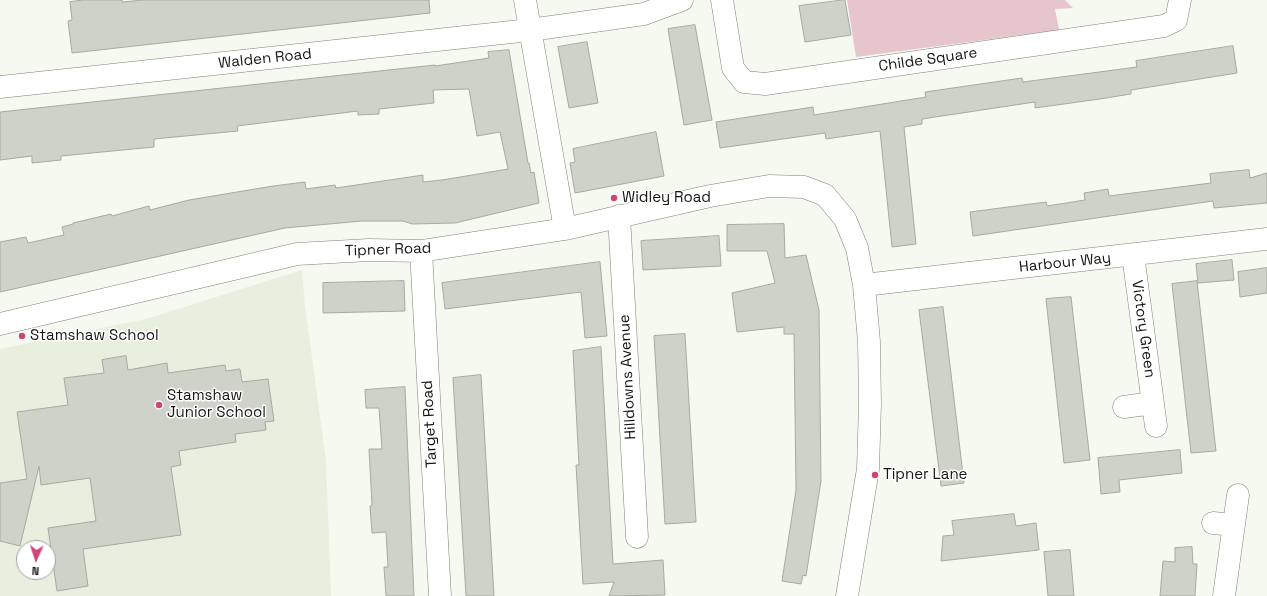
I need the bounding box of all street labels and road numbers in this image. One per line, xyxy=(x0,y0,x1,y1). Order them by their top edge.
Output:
street label: Childe Square xyxy=(877,44,979,76)
street label: Walden Road xyxy=(217,45,313,73)
street label: Tipner Road xyxy=(345,239,431,261)
street label: Harbour Way xyxy=(1018,249,1112,277)
street label: Victory Green xyxy=(1127,279,1159,379)
street label: Hilldowns Avenue xyxy=(616,314,640,440)
street label: Target Road xyxy=(419,380,441,468)

